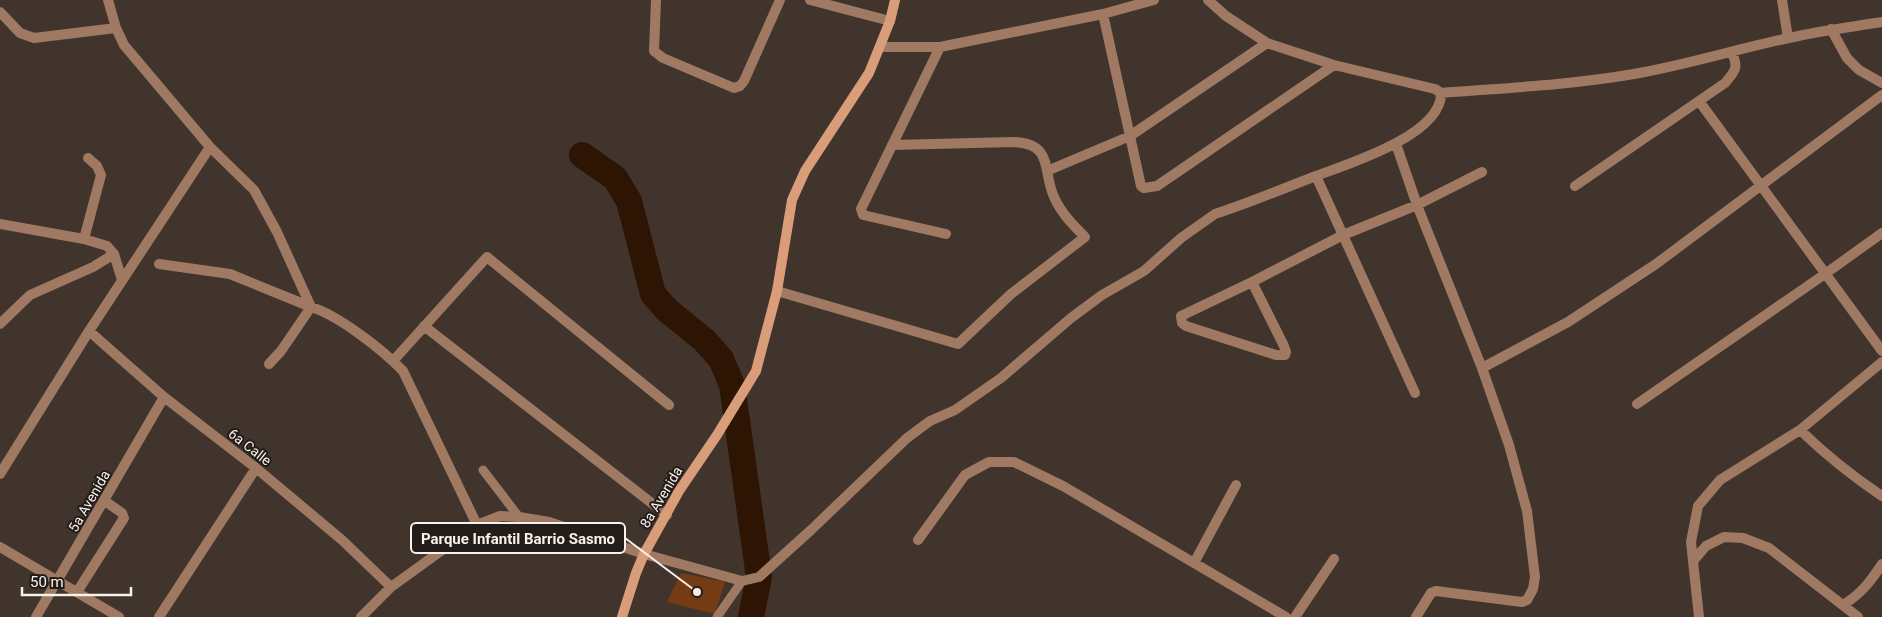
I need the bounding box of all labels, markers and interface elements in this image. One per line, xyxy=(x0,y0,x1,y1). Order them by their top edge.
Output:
street label: 6a Calle xyxy=(225,425,275,469)
street label: 8a Avenida xyxy=(636,464,686,530)
street label: 5a Avenida xyxy=(65,467,113,535)
callout: Parque Infantil Barrio Sasmo xyxy=(411,523,625,553)
text: Parque Infantil Barrio Sasmo xyxy=(421,530,615,548)
scale bar xyxy=(22,564,131,596)
text: 50 m xyxy=(30,573,64,591)

